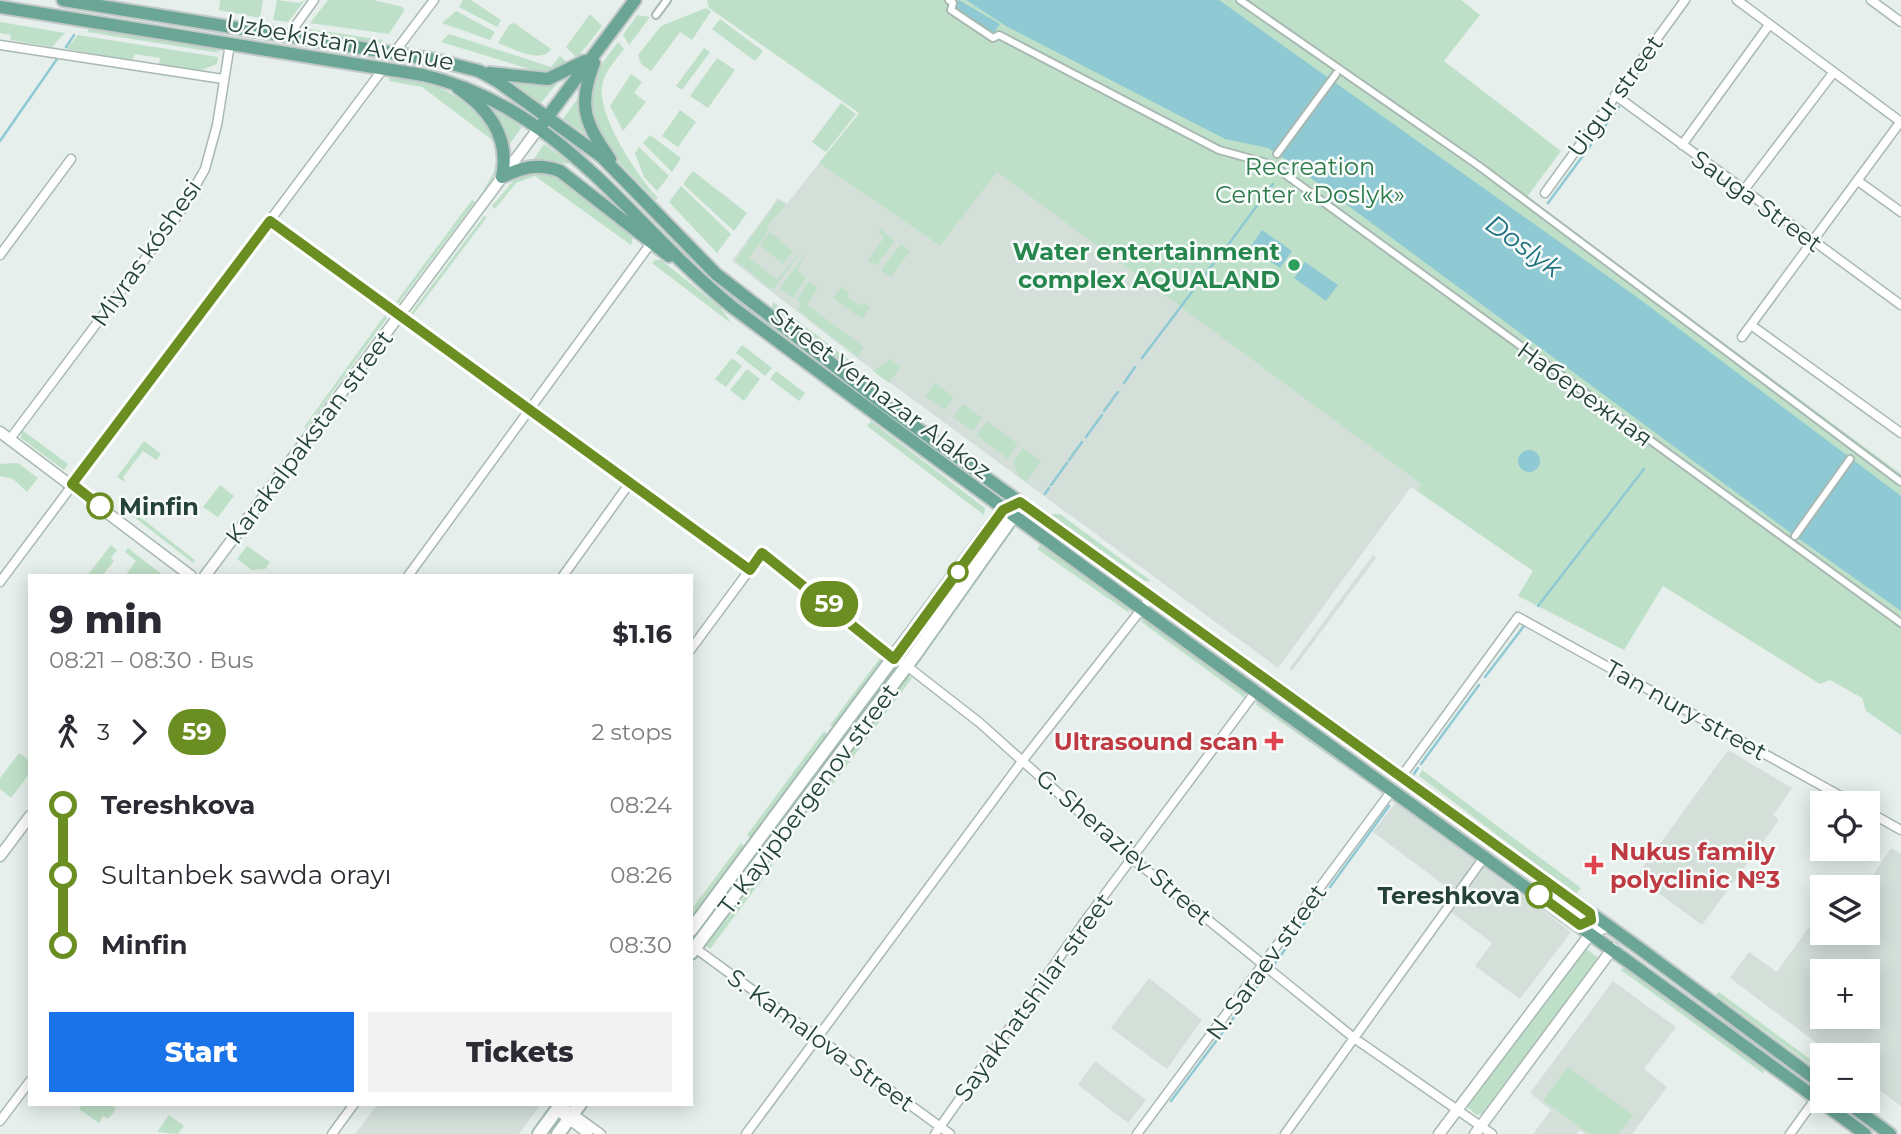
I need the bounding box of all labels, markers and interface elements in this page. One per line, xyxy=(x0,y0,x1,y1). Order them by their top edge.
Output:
street label: Uzbekistan Avenue xyxy=(224,8,456,76)
street label: Uigur street xyxy=(1561,29,1669,163)
street label: Sauga Street xyxy=(1686,144,1828,258)
park label: Recreation Center «Doslyk» xyxy=(1215,152,1405,209)
street label: Miyras kóshesi xyxy=(85,174,207,332)
water label: Doslyk xyxy=(1479,208,1570,285)
place label: Water entertainment complex AQUALAND xyxy=(1013,237,1281,294)
marker: Water entertainment complex AQUALAND xyxy=(1286,257,1302,273)
street label: Street Yernazar Alakoz xyxy=(765,301,997,485)
street label: Karakalpakstan street xyxy=(219,324,399,550)
street label: Набережная xyxy=(1512,335,1658,453)
place label: Minfin xyxy=(119,492,199,521)
marker: Minfin xyxy=(87,493,113,519)
unlabelled marker xyxy=(948,562,968,582)
line badge: 59 xyxy=(798,581,860,627)
text: 59 xyxy=(814,589,844,618)
text: 9 min xyxy=(49,596,163,643)
text: $1.16 xyxy=(612,618,672,650)
text: 08:21 – 08:30 · Bus xyxy=(49,646,254,674)
street label: Tan nury street xyxy=(1600,654,1772,767)
street label: T. Kayipbergenov street xyxy=(712,678,904,920)
icon: walk xyxy=(49,713,87,751)
icon: forward xyxy=(120,713,158,751)
text: 59 xyxy=(182,717,212,746)
text: 3 xyxy=(97,718,110,746)
text: 2 stops xyxy=(592,718,672,746)
place label: Ultrasound scan xyxy=(1054,727,1258,756)
marker: Ultrasound scan xyxy=(1264,731,1284,751)
street label: G. Sheraziev Street xyxy=(1030,763,1218,931)
text: Tereshkova xyxy=(101,789,255,821)
text: 08:24 xyxy=(609,791,672,819)
map controls xyxy=(1810,791,1880,1113)
button: locate xyxy=(1810,791,1880,861)
place label: Nukus family polyclinic №3 xyxy=(1610,837,1780,894)
marker: Nukus family polyclinic №3 xyxy=(1584,855,1604,875)
text: Sultanbek sawda orayı xyxy=(101,859,391,891)
text: 08:26 xyxy=(610,861,672,889)
button: layers xyxy=(1810,875,1880,945)
street label: N. Saraev street xyxy=(1200,878,1332,1046)
place label: Tereshkova xyxy=(1378,881,1520,910)
marker: Tereshkova xyxy=(1526,882,1552,908)
street label: Sayakhatshilar street xyxy=(948,887,1118,1107)
text: Minfin xyxy=(101,929,188,961)
text: 08:30 xyxy=(609,931,672,959)
button: + xyxy=(1810,959,1880,1029)
street label: S. Kamalova Street xyxy=(722,962,920,1118)
button: Start xyxy=(49,1012,354,1092)
button: Tickets xyxy=(368,1012,672,1092)
button: − xyxy=(1810,1043,1880,1113)

